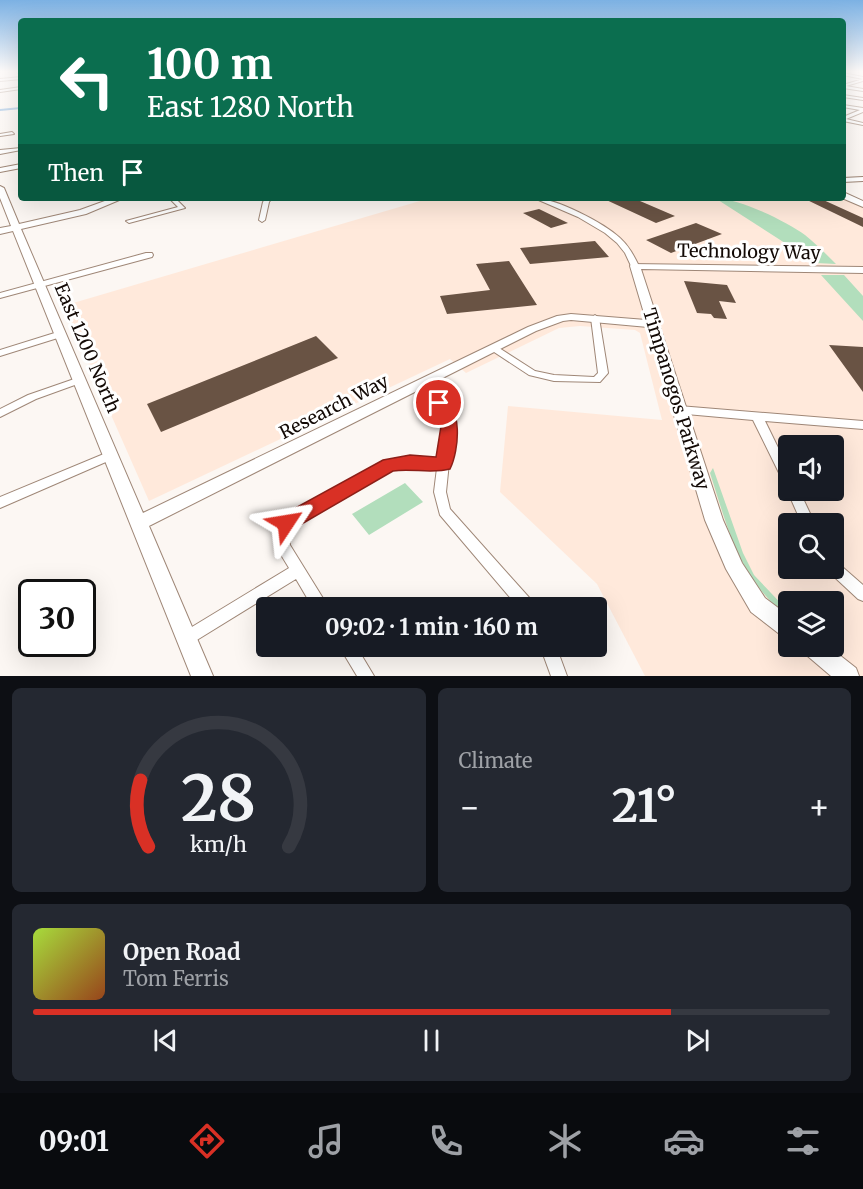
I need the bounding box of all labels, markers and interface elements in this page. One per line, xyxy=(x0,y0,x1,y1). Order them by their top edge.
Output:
text: 100 m xyxy=(147,38,273,90)
icon: left xyxy=(48,42,126,120)
text: East 1280 North xyxy=(147,90,354,124)
icon: arrive xyxy=(116,156,149,189)
text: Then xyxy=(48,159,104,187)
street label: Technology Way xyxy=(677,239,822,264)
street label: East 1200 North xyxy=(50,279,125,416)
street label: Timpanogos Parkway xyxy=(638,305,715,493)
street label: Research Way xyxy=(275,369,393,444)
pin xyxy=(413,377,464,428)
icon: arrive xyxy=(422,386,455,419)
map controls xyxy=(778,435,844,657)
button: sound xyxy=(778,435,844,501)
position arrow xyxy=(254,491,318,555)
button: search xyxy=(778,513,844,579)
speed limit sign: 30 xyxy=(18,579,96,657)
button: layers xyxy=(778,591,844,657)
text: 09:02 · 1 min · 160 m xyxy=(325,613,538,641)
text: Climate xyxy=(459,748,533,773)
text: 28 xyxy=(181,760,256,838)
text: 21° xyxy=(612,778,677,834)
text: − xyxy=(459,787,481,828)
text: + xyxy=(808,787,830,828)
text: km/h xyxy=(190,831,247,858)
text: Open Road xyxy=(123,938,241,966)
text: Tom Ferris xyxy=(123,966,229,991)
icon: previous xyxy=(149,1024,182,1057)
icon: pause xyxy=(415,1024,448,1057)
icon: next xyxy=(681,1024,714,1057)
icon: directions xyxy=(186,1120,228,1162)
icon: music xyxy=(305,1120,347,1162)
icon: phone xyxy=(425,1120,467,1162)
icon: climate xyxy=(544,1120,586,1162)
icon: car xyxy=(663,1120,705,1162)
icon: filters xyxy=(782,1120,824,1162)
text: 09:01 xyxy=(39,1124,109,1158)

